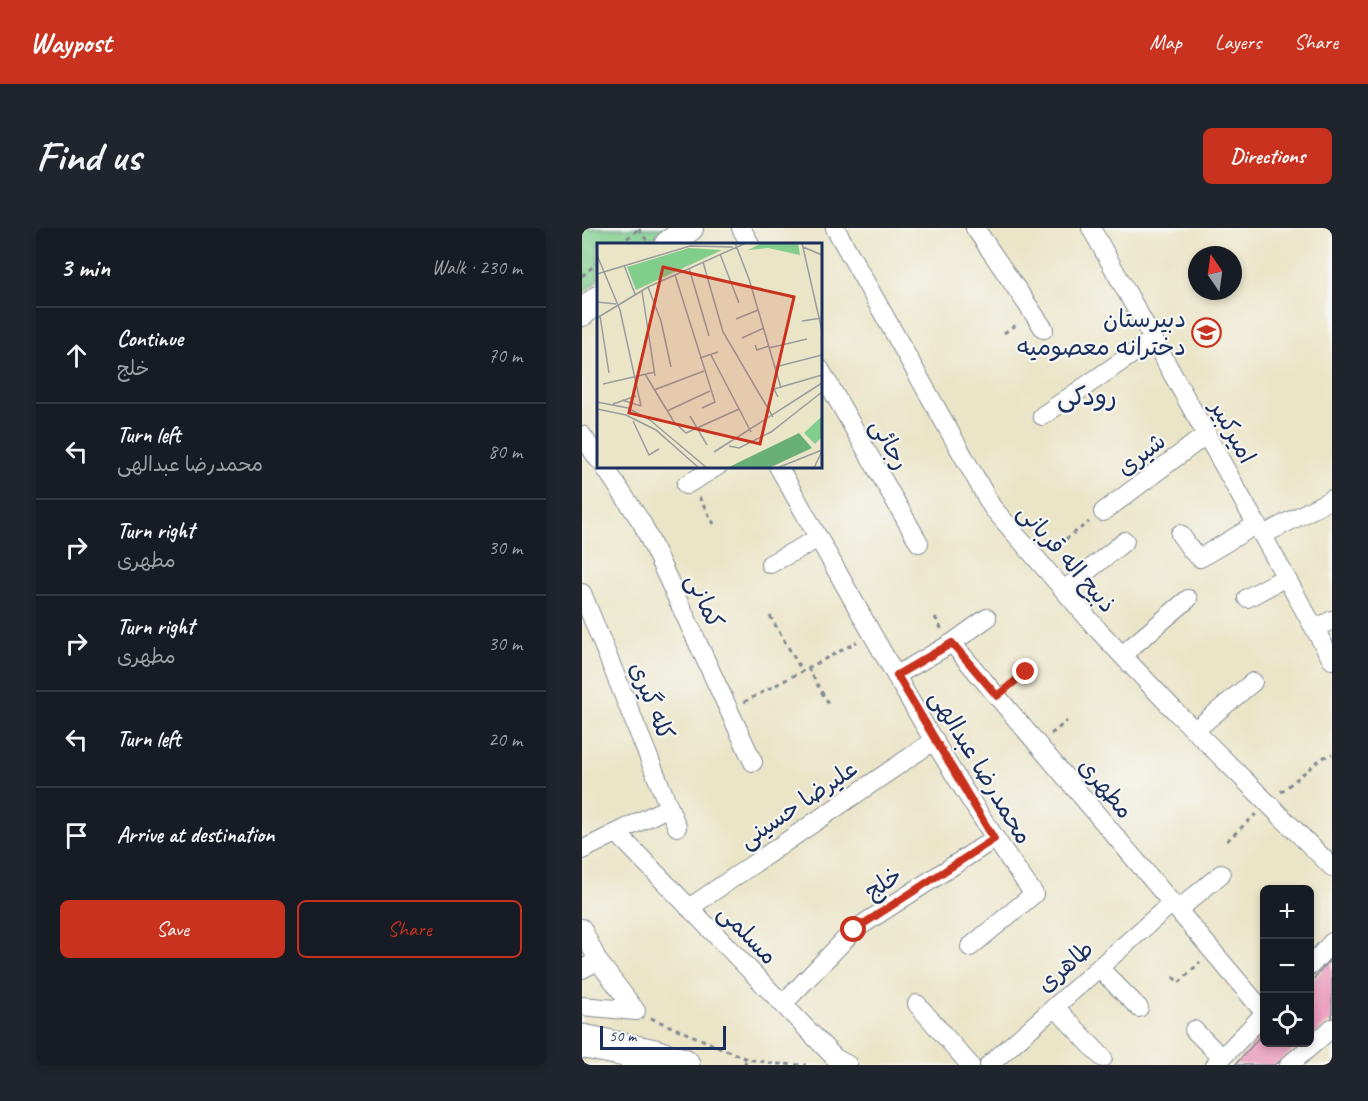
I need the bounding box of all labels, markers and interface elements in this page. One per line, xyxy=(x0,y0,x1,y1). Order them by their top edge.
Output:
text: Waypost xyxy=(30,25,111,60)
text: Map xyxy=(1149,29,1182,55)
text: Layers xyxy=(1215,29,1261,55)
text: Share xyxy=(1294,29,1338,55)
button: Directions xyxy=(1203,128,1332,184)
text: Find us xyxy=(36,130,141,183)
inset map xyxy=(597,243,822,468)
north arrow xyxy=(1188,246,1242,300)
text: 3 min xyxy=(60,251,110,284)
text: Walk · 230 m xyxy=(432,255,522,280)
place label: دبیرستان دخترانه معصومیه xyxy=(1017,304,1186,362)
school or university icon: دبیرستان دخترانه معصومیه xyxy=(1191,317,1223,349)
text: Continue xyxy=(117,325,183,353)
icon: ahead xyxy=(60,339,93,372)
text: 70 m xyxy=(488,343,522,368)
text: خلج xyxy=(117,356,149,381)
district label: رودکی xyxy=(1057,380,1117,413)
street label: امیرکبیر xyxy=(1203,394,1262,469)
street label: رجائی xyxy=(864,413,916,475)
text: Turn left xyxy=(117,421,181,449)
street label: شیری xyxy=(1110,426,1172,482)
icon: left xyxy=(60,435,93,468)
text: 80 m xyxy=(488,439,522,464)
text: محمدرضا عبدالهی xyxy=(117,452,263,477)
street label: ذبیح اله قربانی xyxy=(1011,497,1123,620)
text: Turn right xyxy=(117,517,194,545)
icon: right xyxy=(60,531,93,564)
text: 30 m xyxy=(488,535,522,560)
text: مطهری xyxy=(117,548,176,573)
street label: کمانی xyxy=(679,569,731,633)
text: Turn right xyxy=(117,613,194,641)
icon: right xyxy=(60,627,93,660)
text: 30 m xyxy=(488,631,522,656)
text: مطهری xyxy=(117,644,176,669)
street label: کله گیری xyxy=(623,657,681,745)
route end xyxy=(1012,658,1038,684)
street label: محمدرضا عبدالهی xyxy=(923,684,1039,850)
icon: left xyxy=(60,723,93,756)
text: Turn left xyxy=(117,725,181,753)
text: 20 m xyxy=(488,727,522,752)
street label: مطهری xyxy=(1072,751,1140,825)
street label: علیرضا حسینی xyxy=(733,753,863,855)
icon: arrive xyxy=(60,819,93,852)
text: Arrive at destination xyxy=(117,821,274,849)
street label: خلج xyxy=(859,860,908,907)
map controls xyxy=(1260,885,1314,1047)
button: + xyxy=(1260,885,1314,939)
street label: مسلمی xyxy=(712,897,784,971)
button: Save xyxy=(60,900,285,958)
button: Share xyxy=(297,900,522,958)
route start xyxy=(840,916,866,942)
street label: طاهری xyxy=(1030,933,1100,999)
button: − xyxy=(1260,939,1314,993)
button: locate xyxy=(1260,993,1314,1047)
scale bar xyxy=(600,1023,726,1050)
text: 50 m xyxy=(609,1026,636,1046)

